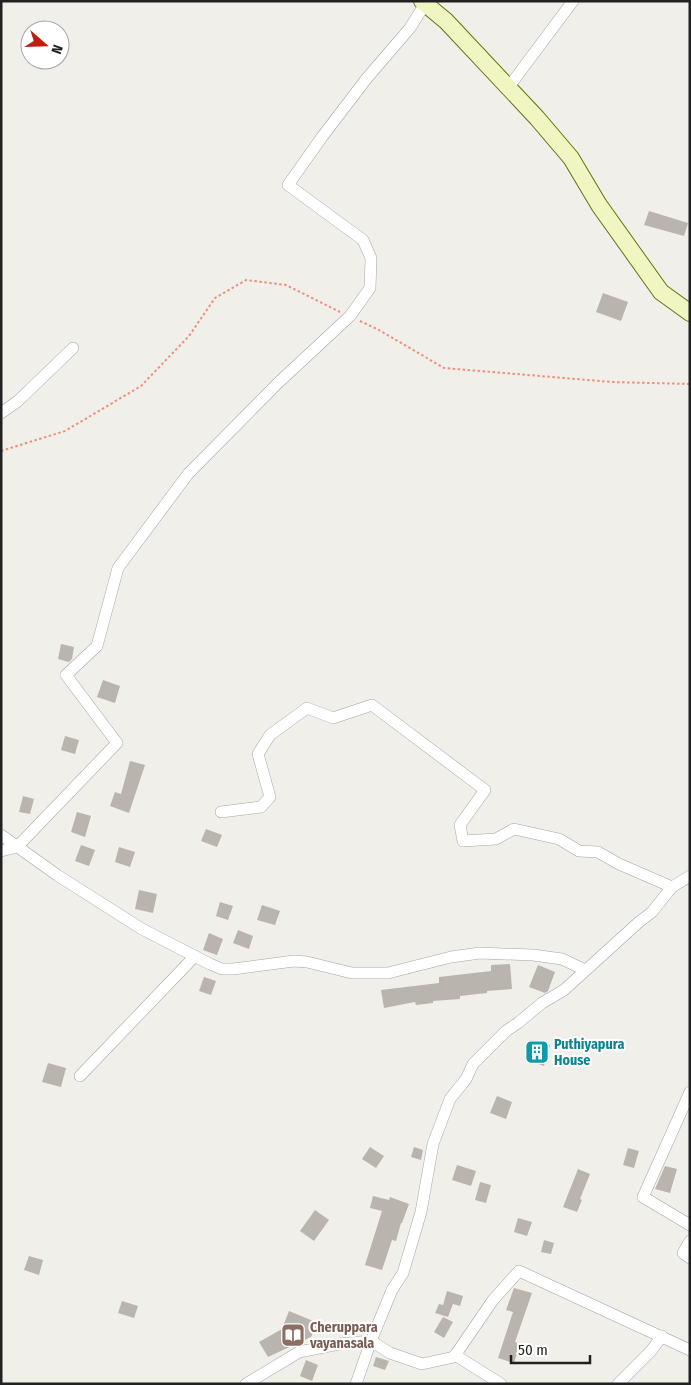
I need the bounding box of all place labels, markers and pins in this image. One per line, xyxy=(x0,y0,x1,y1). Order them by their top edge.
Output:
place label: Puthiyapura House xyxy=(554,1036,624,1069)
building icon: Puthiyapura House xyxy=(524,1039,550,1065)
place label: Cheruppara vayanasala xyxy=(309,1319,378,1352)
library icon: Cheruppara vayanasala xyxy=(280,1322,306,1348)

